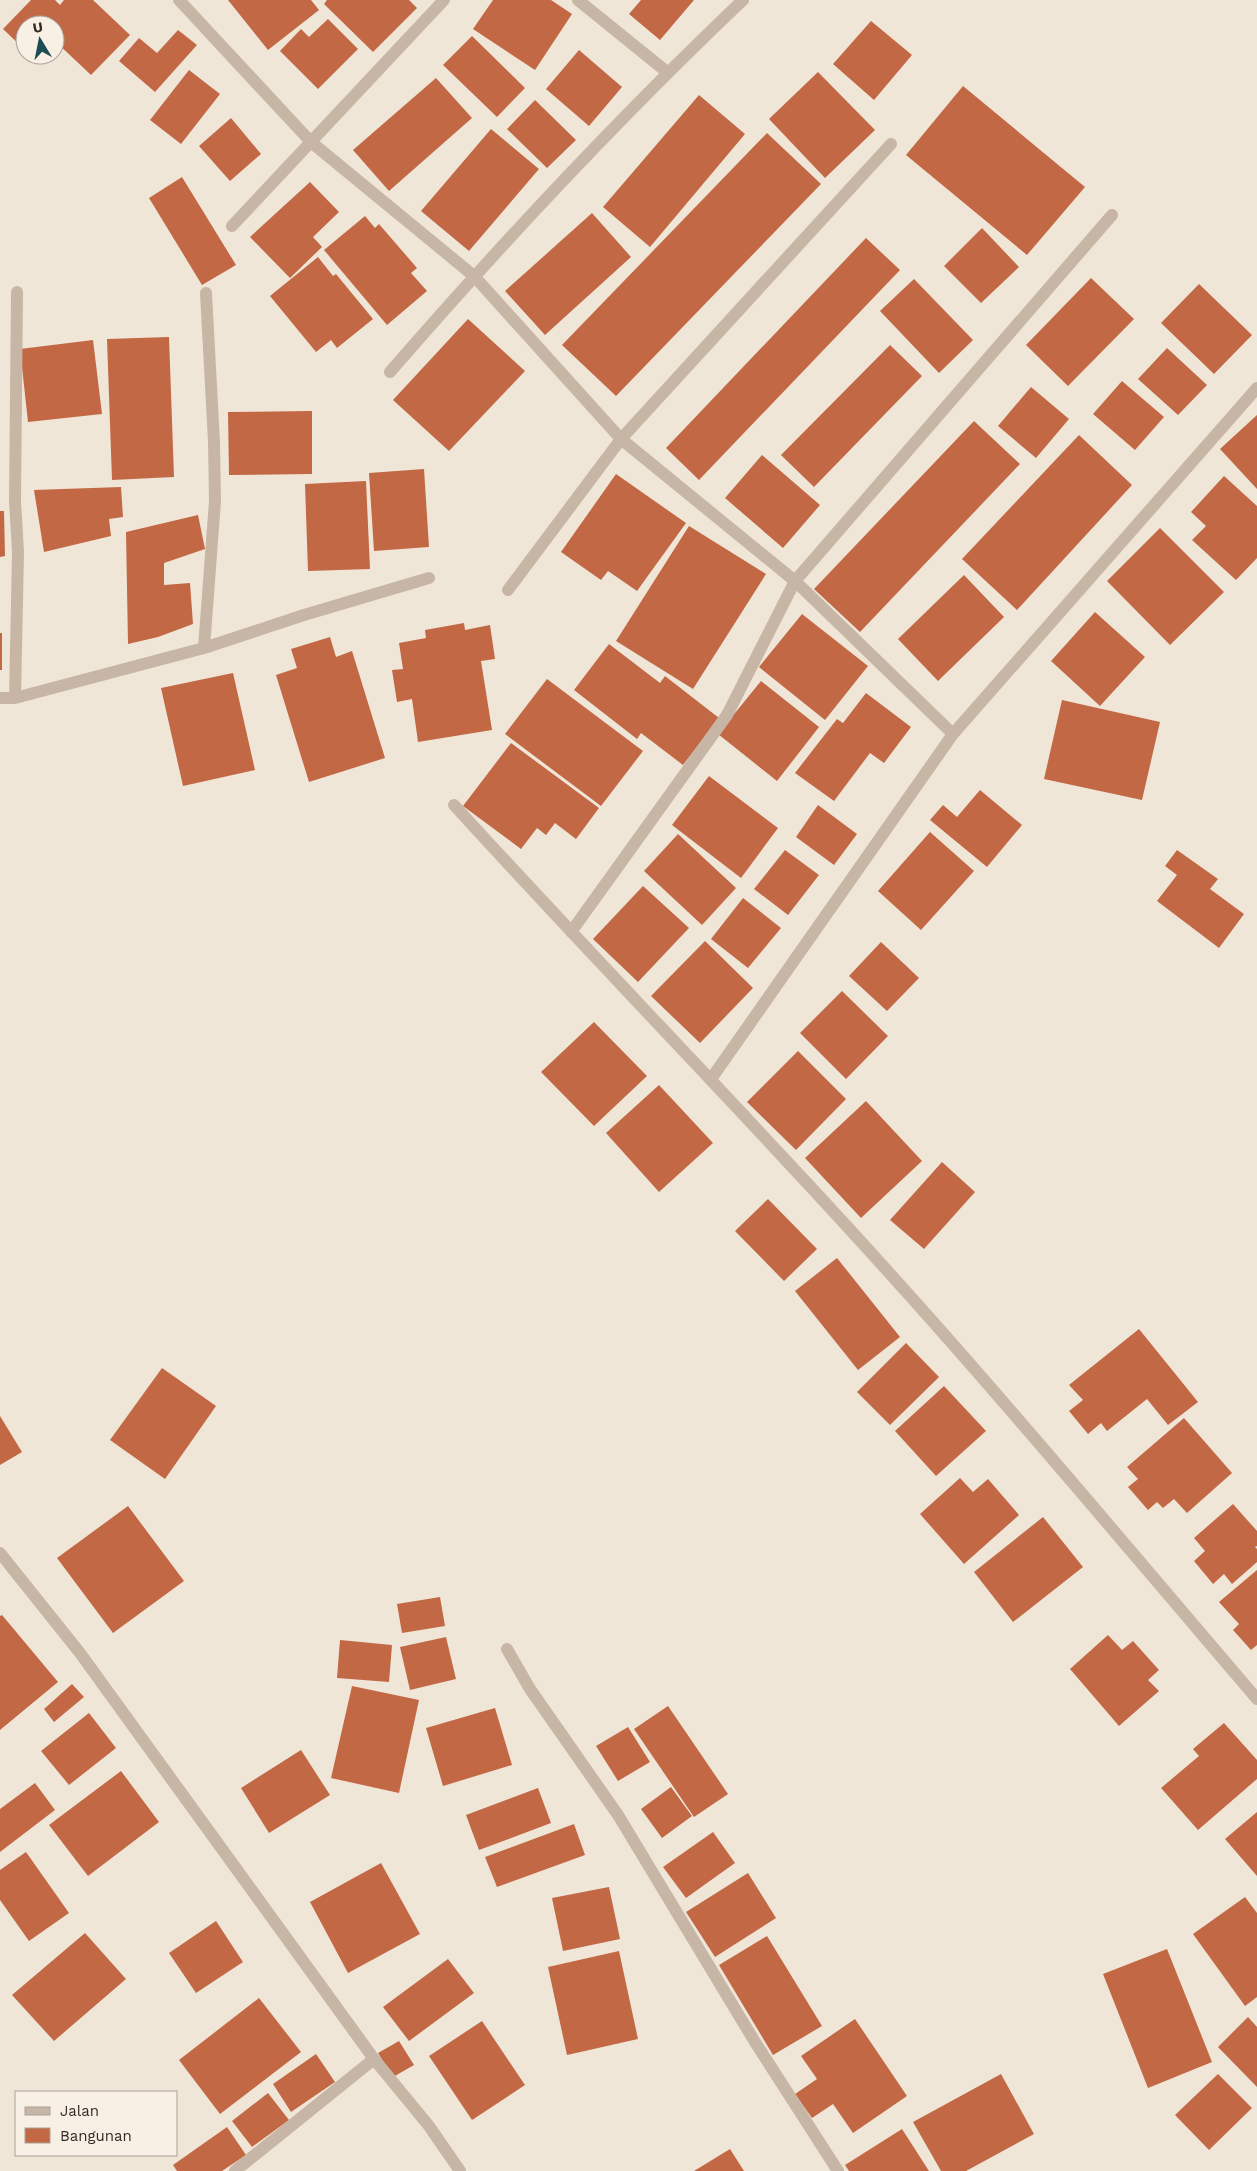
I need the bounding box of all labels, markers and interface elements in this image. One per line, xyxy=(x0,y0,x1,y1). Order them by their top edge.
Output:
north arrow xyxy=(15,15,65,65)
text: U xyxy=(31,18,44,36)
legend xyxy=(15,2091,178,2156)
text: Jalan xyxy=(60,2102,99,2120)
text: Bangunan xyxy=(60,2127,132,2145)

